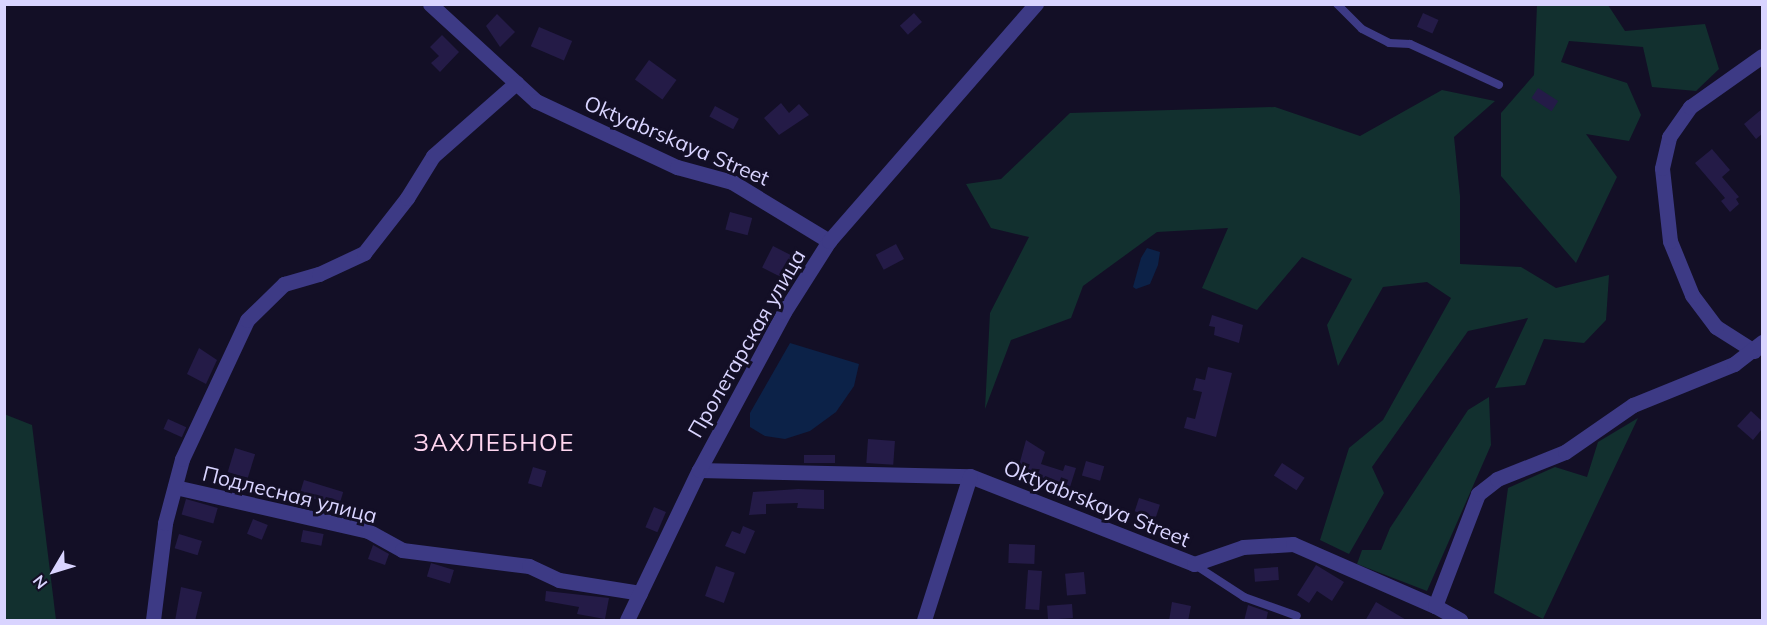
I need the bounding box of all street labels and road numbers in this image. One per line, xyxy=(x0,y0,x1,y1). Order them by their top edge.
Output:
street label: Oktyabrskaya Street xyxy=(581,90,773,190)
street label: Пролетарская улица xyxy=(682,245,810,441)
street label: Oktyabrskaya Street xyxy=(1000,454,1194,552)
street label: Подлесная улица xyxy=(200,460,380,528)

